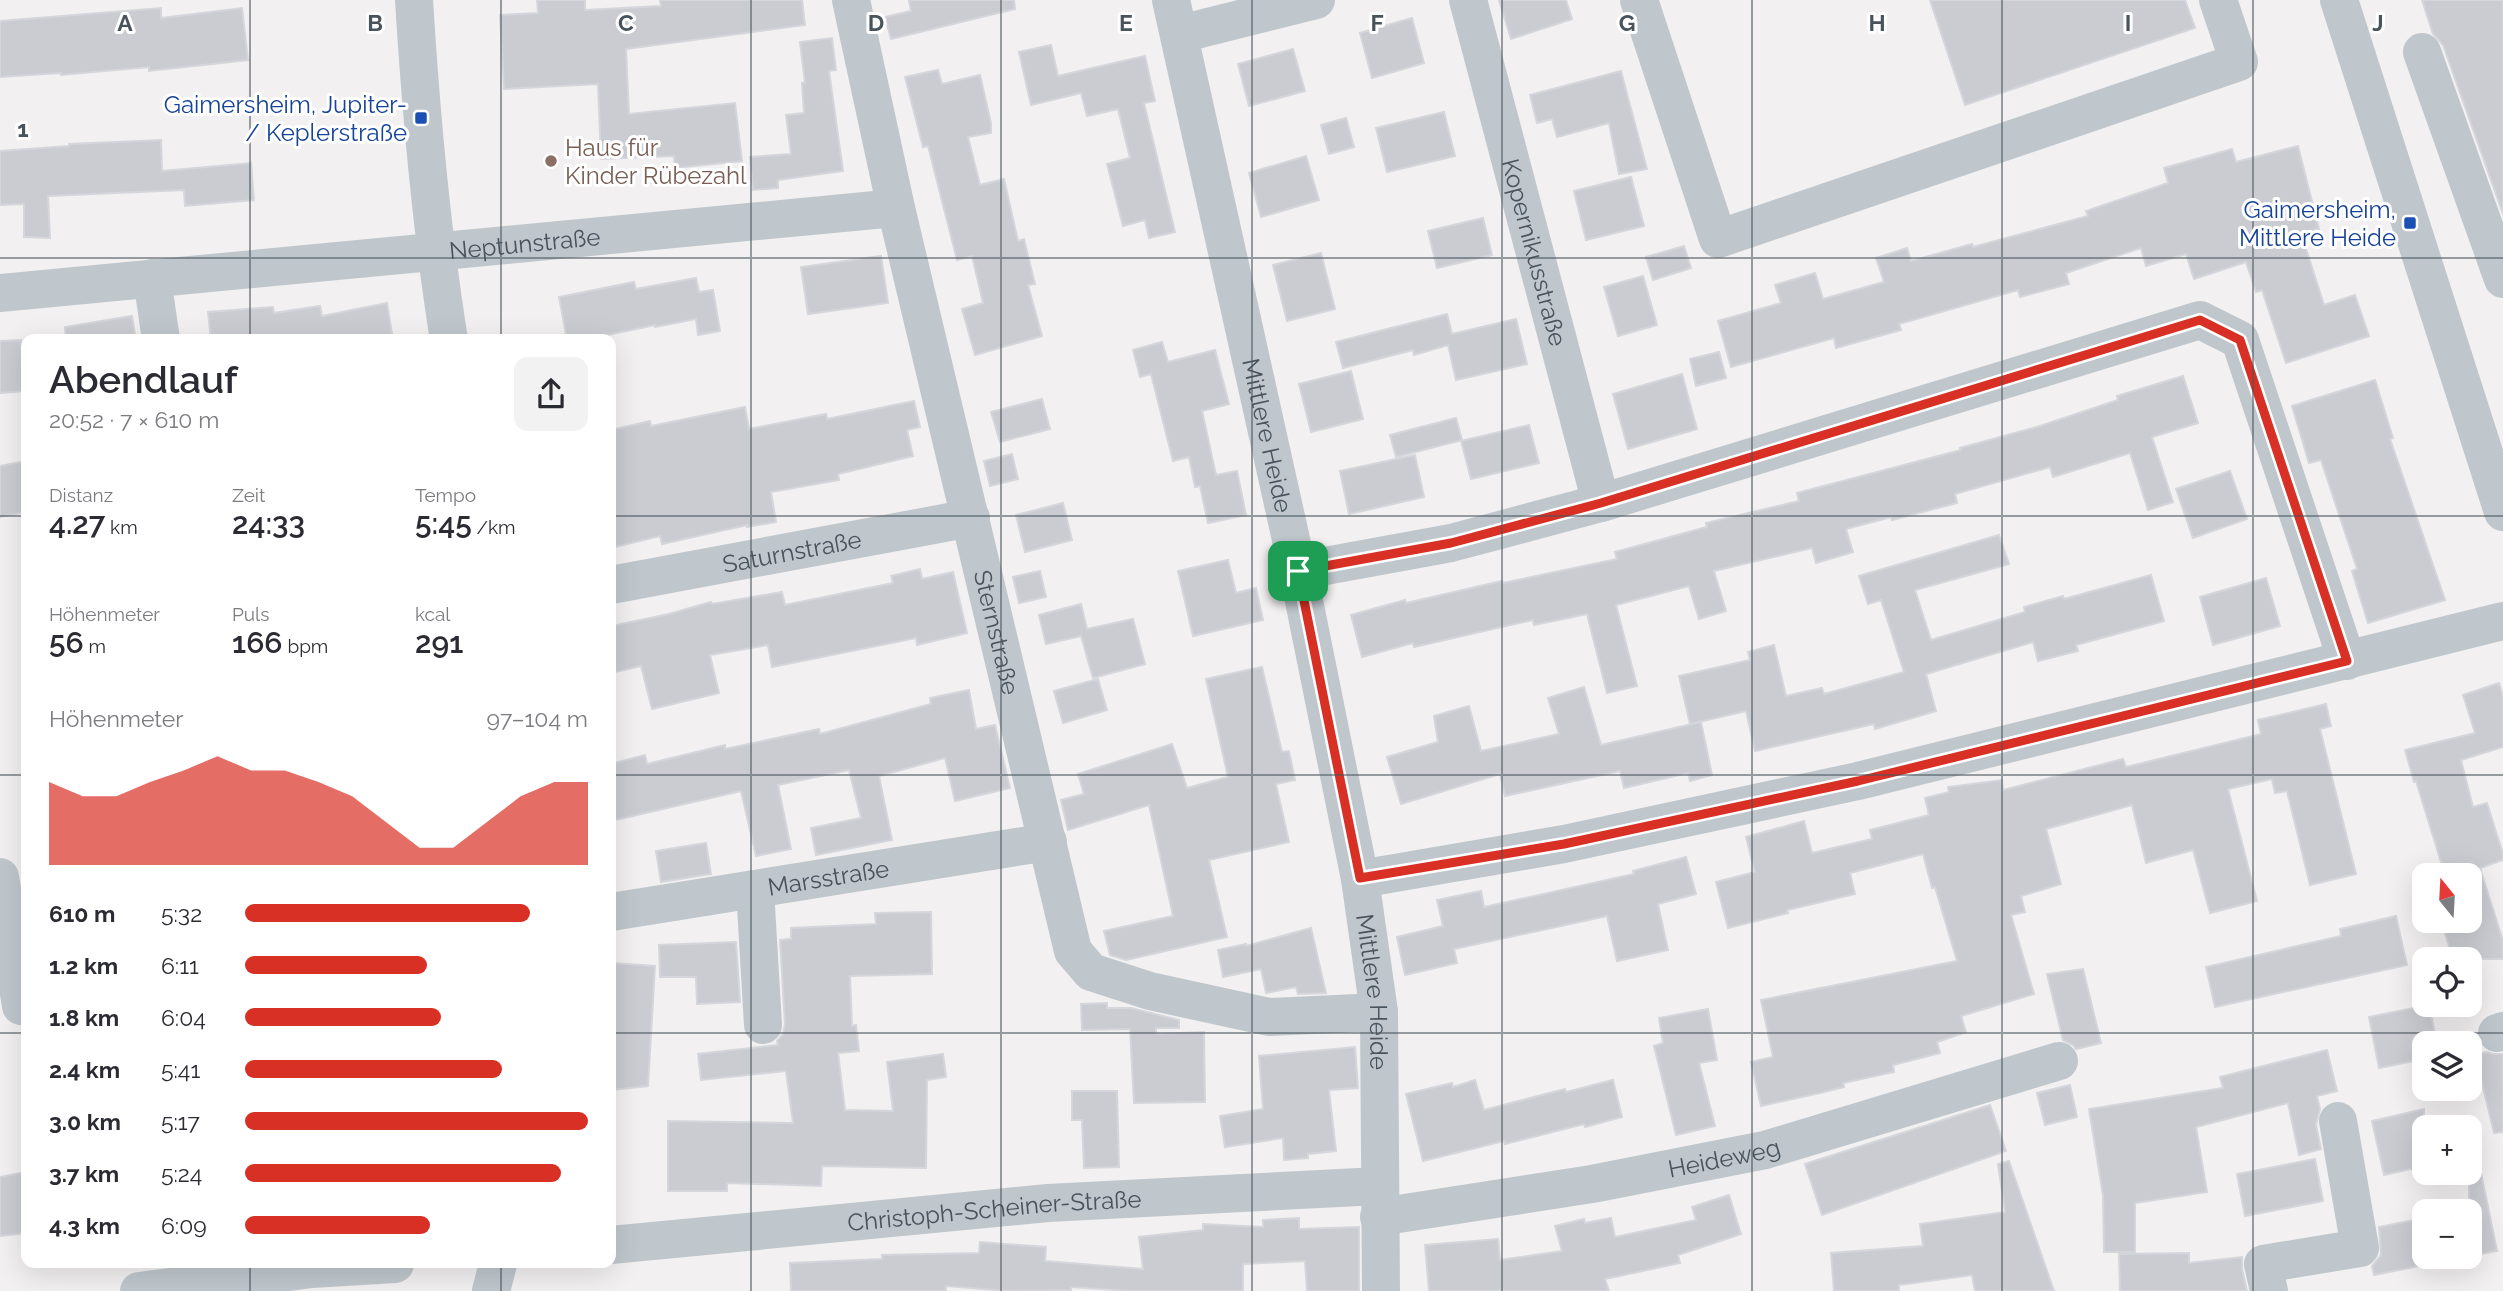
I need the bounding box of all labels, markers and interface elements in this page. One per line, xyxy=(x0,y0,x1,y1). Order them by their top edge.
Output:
text: A xyxy=(117,9,133,36)
text: B xyxy=(367,9,383,36)
text: C xyxy=(618,9,634,36)
text: D xyxy=(868,9,884,36)
text: E xyxy=(1119,9,1133,36)
text: F xyxy=(1370,9,1384,36)
text: G xyxy=(1619,9,1635,36)
text: H xyxy=(1868,9,1886,36)
text: I xyxy=(2125,9,2131,36)
text: J xyxy=(2372,9,2384,36)
place label: Gaimersheim, Jupiter- / Keplerstraße xyxy=(164,90,407,147)
marker: Gaimersheim, Jupiter- / Keplerstraße xyxy=(413,110,429,126)
text: 1 xyxy=(17,115,29,142)
place label: Haus für Kinder Rübezahl xyxy=(565,133,747,190)
marker: Haus für Kinder Rübezahl xyxy=(543,153,559,169)
street label: Kopernikusstraße xyxy=(1496,156,1573,349)
place label: Gaimersheim, Mittlere Heide xyxy=(2239,195,2396,252)
marker: Gaimersheim, Mittlere Heide xyxy=(2402,215,2418,231)
street label: Neptunstraße xyxy=(448,222,602,265)
street label: Mittlere Heide xyxy=(1237,356,1299,515)
text: Abendlauf xyxy=(49,357,238,402)
button: share xyxy=(514,357,588,431)
text: 20:52 · 7 × 610 m xyxy=(49,406,219,433)
text: Distanz xyxy=(49,484,113,506)
text: Zeit xyxy=(232,484,265,506)
text: Tempo xyxy=(415,484,476,506)
text: 4.27 xyxy=(49,506,105,541)
text: 24:33 xyxy=(232,506,305,541)
text: 5:45 xyxy=(415,506,472,541)
text: km xyxy=(105,516,138,538)
text: /km xyxy=(472,516,516,538)
street label: Saturnstraße xyxy=(720,524,864,578)
pin xyxy=(1268,541,1328,601)
icon: arrive xyxy=(1279,552,1317,590)
street label: Sternstraße xyxy=(968,567,1026,698)
text: Höhenmeter xyxy=(49,603,160,625)
text: Puls xyxy=(232,603,269,625)
text: kcal xyxy=(415,603,451,625)
text: 56 xyxy=(49,625,84,660)
text: 166 xyxy=(232,625,283,660)
text: 291 xyxy=(415,625,463,660)
text: m xyxy=(84,635,106,657)
text: bpm xyxy=(283,635,328,657)
text: Höhenmeter xyxy=(49,705,183,732)
text: 97–104 m xyxy=(487,705,588,732)
street label: Marsstraße xyxy=(765,853,891,901)
north arrow xyxy=(2412,863,2482,933)
map controls xyxy=(2412,863,2482,1269)
text: 610 m xyxy=(49,900,115,927)
text: 5:32 xyxy=(161,900,202,927)
street label: Mittlere Heide xyxy=(1351,912,1394,1070)
button: locate xyxy=(2412,947,2482,1017)
text: 1.2 km xyxy=(49,952,118,979)
text: 6:11 xyxy=(161,952,199,979)
text: 1.8 km xyxy=(49,1004,119,1031)
text: 6:04 xyxy=(161,1004,206,1031)
button: layers xyxy=(2412,1031,2482,1101)
text: 2.4 km xyxy=(49,1056,120,1083)
text: 5:41 xyxy=(161,1056,200,1083)
text: 3.0 km xyxy=(49,1108,121,1135)
text: 5:17 xyxy=(161,1108,200,1135)
button: + xyxy=(2412,1115,2482,1185)
street label: Heideweg xyxy=(1665,1132,1783,1183)
text: 3.7 km xyxy=(49,1160,119,1187)
text: 5:24 xyxy=(161,1160,202,1187)
street label: Christoph-Scheiner-Straße xyxy=(846,1184,1142,1237)
button: − xyxy=(2412,1199,2482,1269)
text: 4.3 km xyxy=(49,1212,120,1239)
text: 6:09 xyxy=(161,1212,207,1239)

